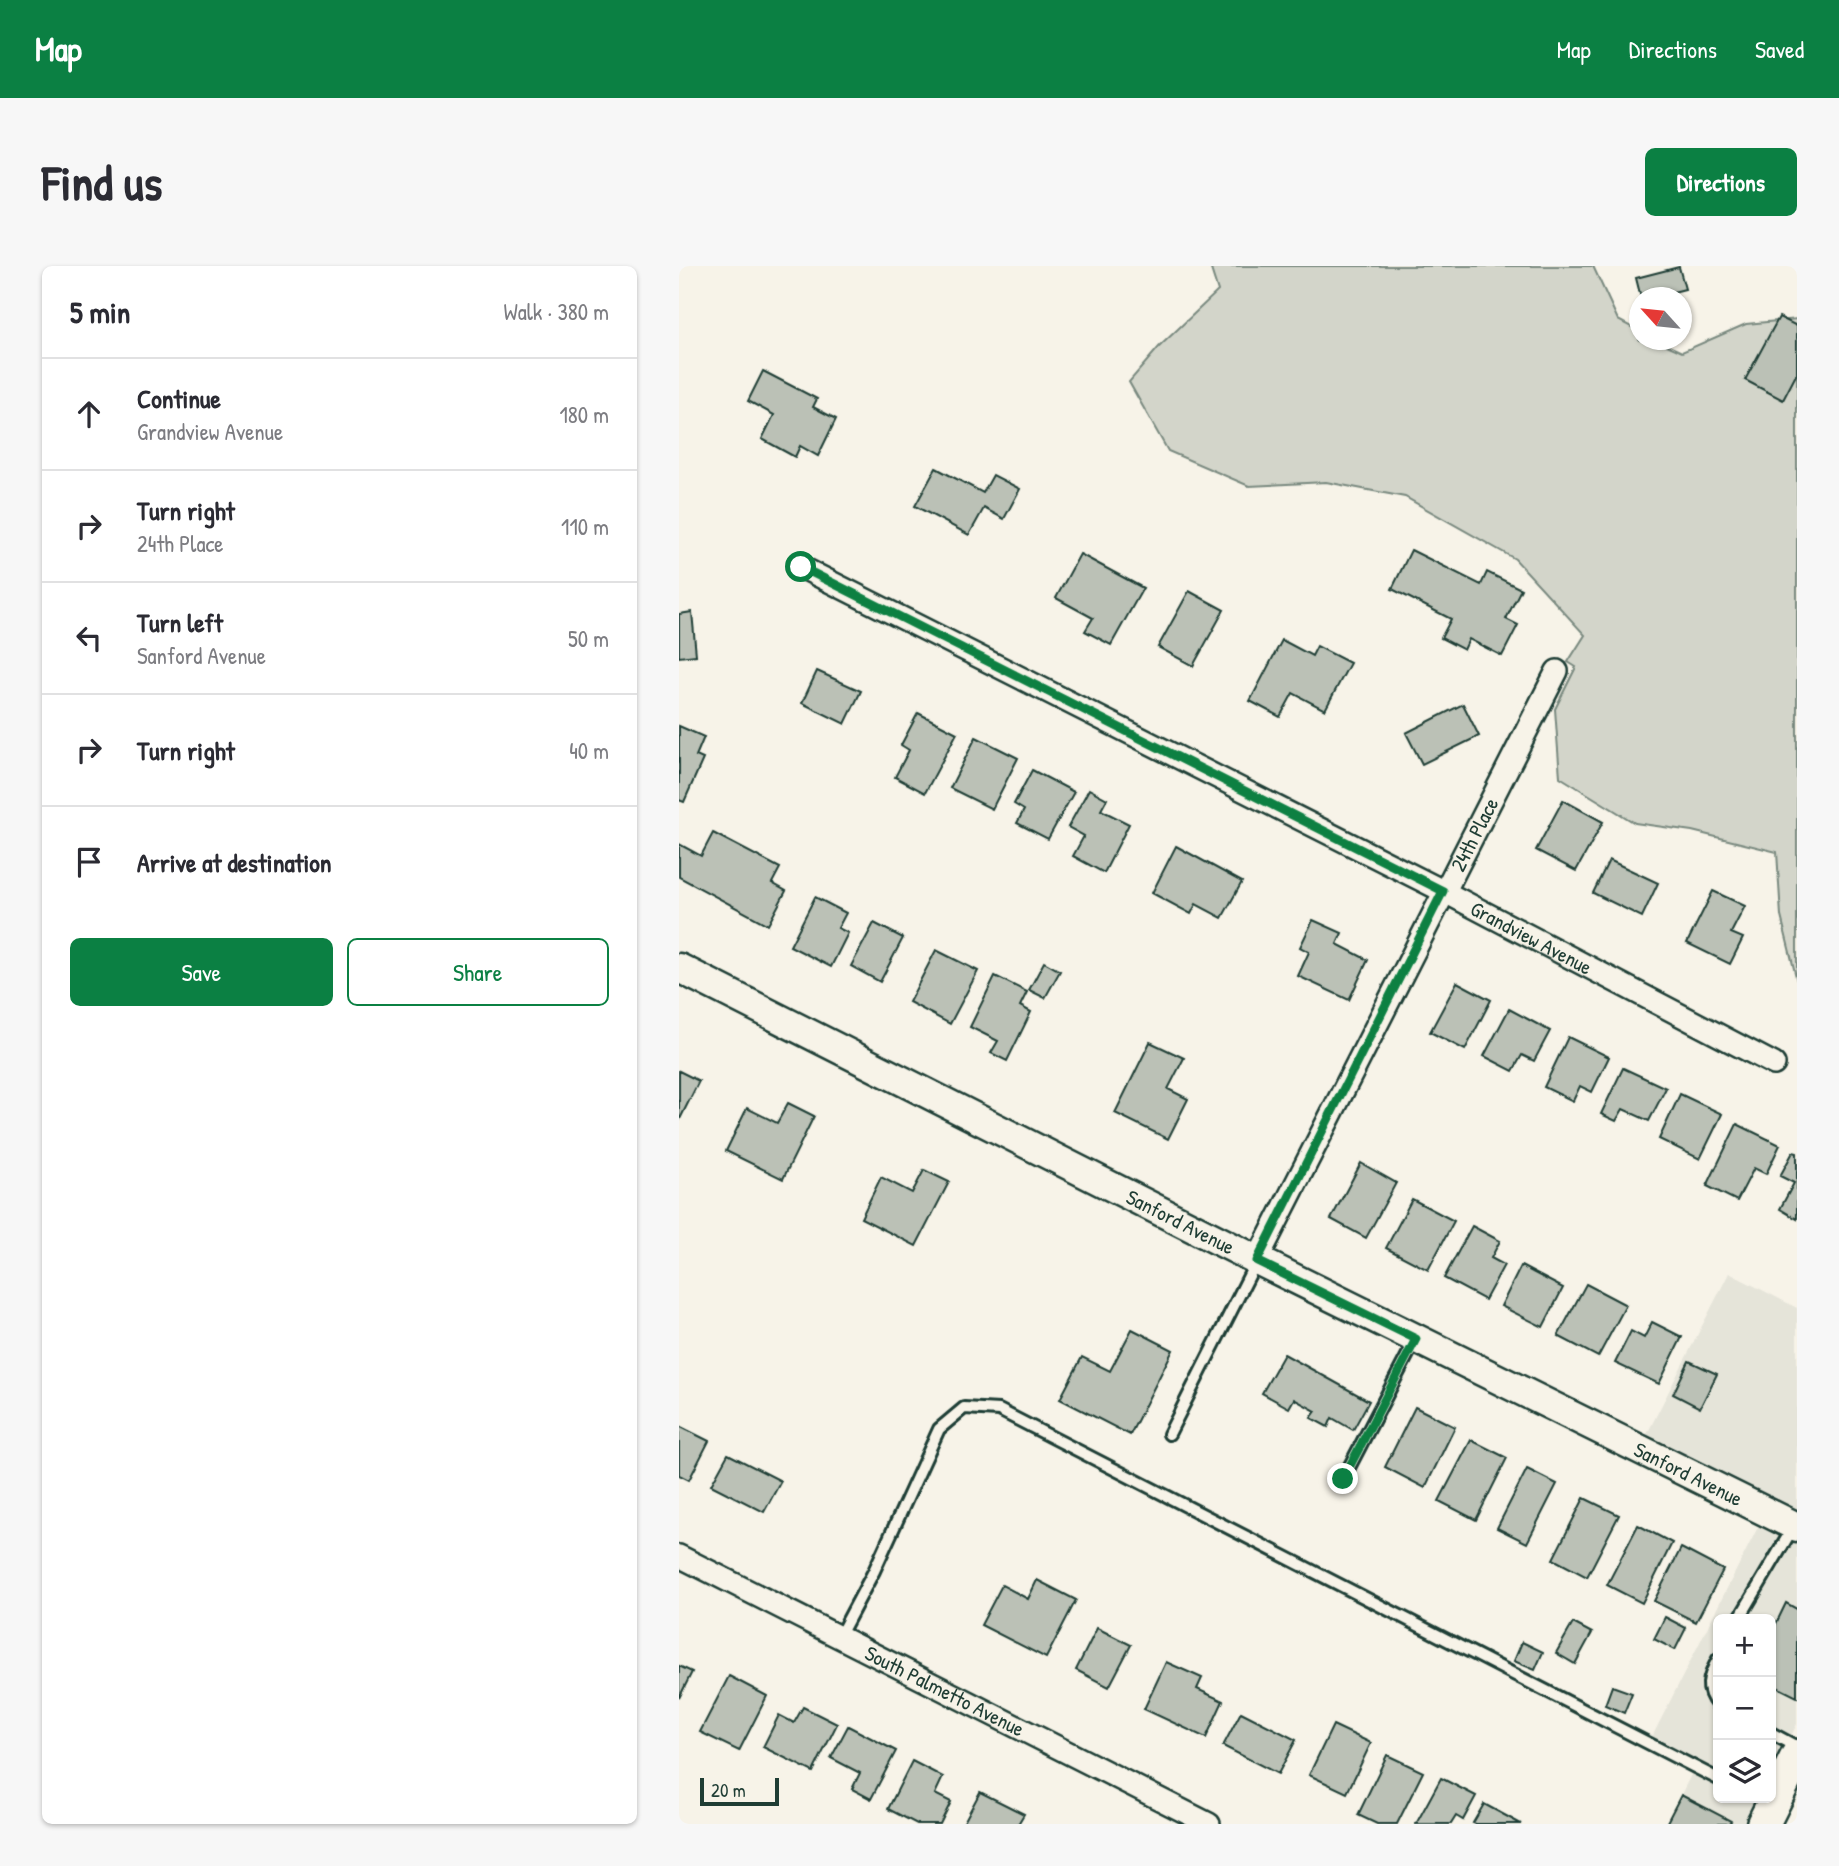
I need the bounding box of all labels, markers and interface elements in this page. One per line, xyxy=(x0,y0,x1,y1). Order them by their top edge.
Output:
text: Map xyxy=(35,27,82,71)
text: Map xyxy=(1557,33,1591,65)
text: Directions xyxy=(1629,33,1717,65)
text: Saved xyxy=(1755,33,1804,65)
button: Directions xyxy=(1645,148,1797,216)
text: Find us xyxy=(42,149,162,215)
north arrow xyxy=(1629,287,1692,350)
text: 5 min xyxy=(70,292,130,332)
text: Walk · 380 m xyxy=(503,296,609,327)
text: Continue xyxy=(137,381,221,416)
icon: ahead xyxy=(70,395,108,433)
text: 180 m xyxy=(559,399,609,430)
text: Grandview Avenue xyxy=(137,416,283,447)
text: Turn right xyxy=(137,493,235,528)
icon: right xyxy=(70,507,108,545)
text: 110 m xyxy=(561,511,609,542)
text: 24th Place xyxy=(137,528,224,559)
route start xyxy=(785,551,816,582)
text: Turn left xyxy=(137,605,223,640)
icon: left xyxy=(70,619,108,657)
text: 50 m xyxy=(568,623,609,654)
text: Sanford Avenue xyxy=(137,640,266,671)
icon: right xyxy=(70,731,108,769)
text: Turn right xyxy=(137,733,235,768)
text: 40 m xyxy=(569,735,609,766)
street label: 24th Place xyxy=(1443,792,1505,876)
icon: arrive xyxy=(70,843,108,881)
text: Arrive at destination xyxy=(137,845,332,880)
street label: Grandview Avenue xyxy=(1466,894,1597,981)
button: Save xyxy=(70,938,333,1006)
button: Share xyxy=(347,938,609,1006)
street label: Sanford Avenue xyxy=(1122,1182,1240,1261)
street label: Sanford Avenue xyxy=(1629,1434,1748,1512)
route end xyxy=(1327,1463,1358,1494)
map controls xyxy=(1713,1614,1776,1803)
button: + xyxy=(1713,1614,1776,1677)
street label: South Palmetto Avenue xyxy=(860,1638,1030,1743)
button: − xyxy=(1713,1677,1776,1740)
button: layers xyxy=(1713,1740,1776,1803)
scale bar xyxy=(700,1775,779,1807)
text: 20 m xyxy=(711,1777,746,1803)

